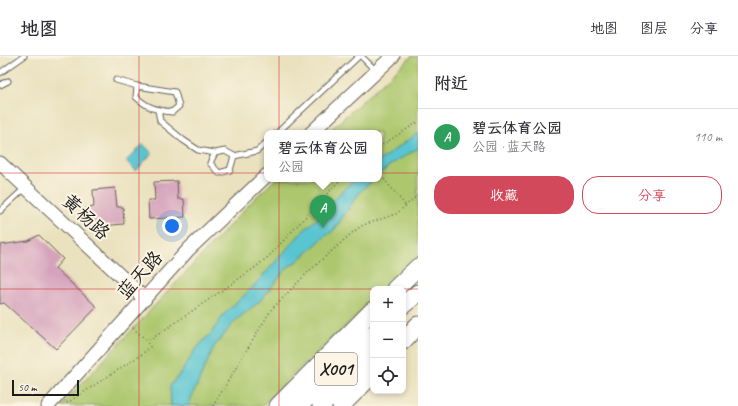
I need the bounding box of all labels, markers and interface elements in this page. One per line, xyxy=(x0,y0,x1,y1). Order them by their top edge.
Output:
text: 地图 xyxy=(20,17,58,41)
text: 地图 xyxy=(590,20,618,37)
text: 图层 xyxy=(640,20,668,37)
text: 分享 xyxy=(690,20,718,37)
text: 附近 xyxy=(434,73,468,94)
text: 碧云体育公园 xyxy=(472,119,562,138)
text: A xyxy=(444,129,450,145)
text: 110 m xyxy=(694,129,722,145)
popup xyxy=(264,130,382,182)
text: 碧云体育公园 xyxy=(278,139,368,158)
text: 公园 · 蓝天路 xyxy=(472,139,546,155)
text: 公园 xyxy=(278,159,304,175)
button: 收藏 xyxy=(434,176,574,214)
button: 分享 xyxy=(582,176,722,214)
street label: 黄杨路 xyxy=(57,189,115,245)
pin: A xyxy=(310,195,336,228)
your location xyxy=(162,216,182,236)
street label: 蓝天路 xyxy=(112,246,168,304)
map controls xyxy=(370,286,406,394)
button: + xyxy=(370,286,406,322)
button: − xyxy=(370,322,406,358)
road number: X001 xyxy=(315,353,357,385)
button: locate xyxy=(370,358,406,394)
scale bar xyxy=(12,378,79,397)
text: 50 m xyxy=(18,380,37,394)

